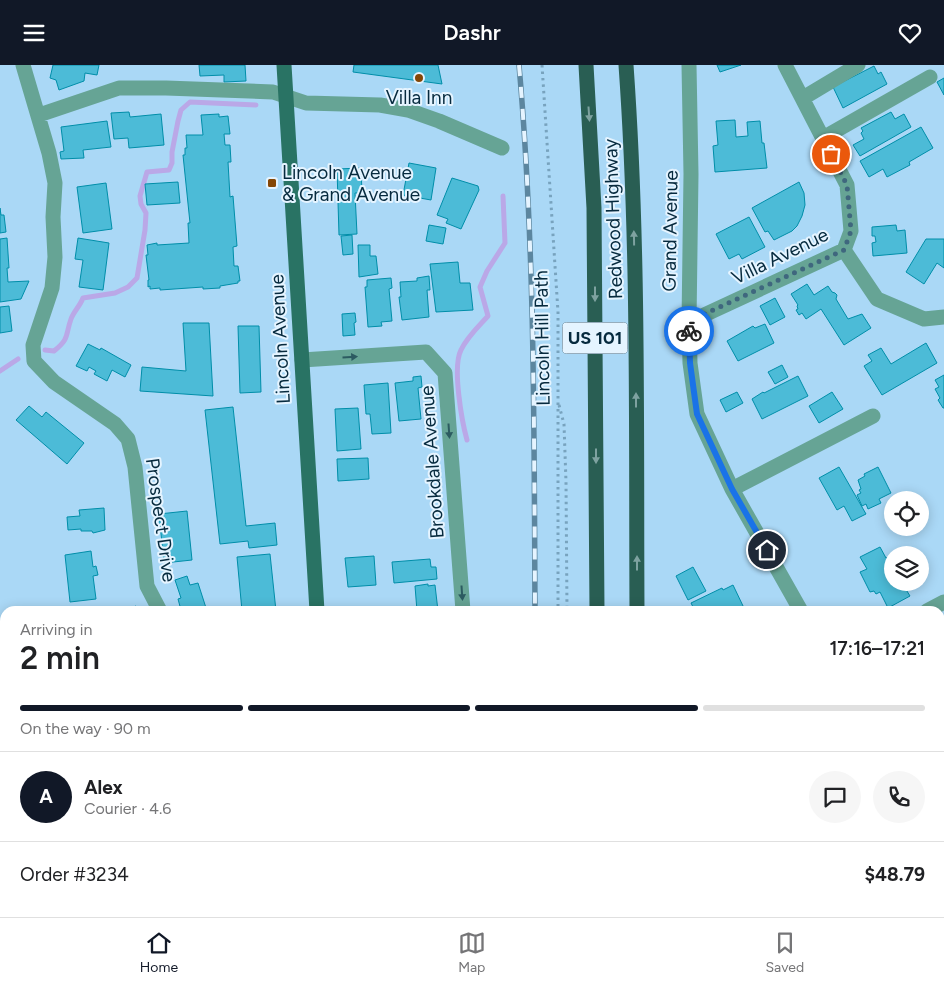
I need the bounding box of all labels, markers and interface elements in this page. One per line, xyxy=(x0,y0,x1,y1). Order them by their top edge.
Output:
icon: menu xyxy=(20,19,48,47)
text: Dashr xyxy=(443,19,501,46)
icon: heart xyxy=(896,19,924,47)
marker: Villa Inn xyxy=(413,72,425,84)
place label: Villa Inn xyxy=(386,86,452,109)
one-way arrow xyxy=(586,106,594,122)
pin xyxy=(810,133,852,175)
street label: Redwood Highway xyxy=(599,138,627,300)
icon: bag xyxy=(817,140,845,168)
place label: Lincoln Avenue & Grand Avenue xyxy=(282,161,420,206)
street label: Grand Avenue xyxy=(657,170,683,292)
marker: Lincoln Avenue & Grand Avenue xyxy=(266,177,278,189)
street label: Villa Avenue xyxy=(728,223,832,289)
one-way arrow xyxy=(630,229,638,245)
street label: Lincoln Hill Path xyxy=(529,270,555,406)
street label: Lincoln Avenue xyxy=(265,274,295,404)
one-way arrow xyxy=(591,286,599,302)
courier xyxy=(664,306,714,356)
icon: bike xyxy=(675,317,703,345)
road number: US 101 xyxy=(562,323,628,353)
one-way arrow xyxy=(342,352,358,360)
street label: Brookdale Avenue xyxy=(415,385,449,539)
one-way arrow xyxy=(632,392,640,408)
one-way arrow xyxy=(446,423,454,439)
one-way arrow xyxy=(592,448,600,464)
street label: Prospect Drive xyxy=(141,457,181,583)
map controls xyxy=(884,491,929,591)
button: locate xyxy=(884,491,929,536)
pin xyxy=(746,529,788,571)
icon: home xyxy=(753,536,781,564)
button: layers xyxy=(884,546,929,591)
one-way arrow xyxy=(633,554,641,570)
one-way arrow xyxy=(458,585,466,601)
text: Arriving in xyxy=(20,620,92,639)
text: 17:16–17:21 xyxy=(829,637,925,660)
text: 2 min xyxy=(20,639,100,677)
text: On the way · 90 m xyxy=(20,719,151,738)
button: chat xyxy=(809,771,861,823)
button: phone xyxy=(873,771,925,823)
text: Alex xyxy=(84,776,123,799)
text: A xyxy=(39,785,53,808)
text: Courier · 4.6 xyxy=(84,799,171,818)
text: Order #3234 xyxy=(20,863,129,886)
text: $48.79 xyxy=(865,863,925,886)
tab: Home xyxy=(140,929,178,976)
tab: Map xyxy=(458,929,486,976)
tab: Saved xyxy=(766,929,804,976)

